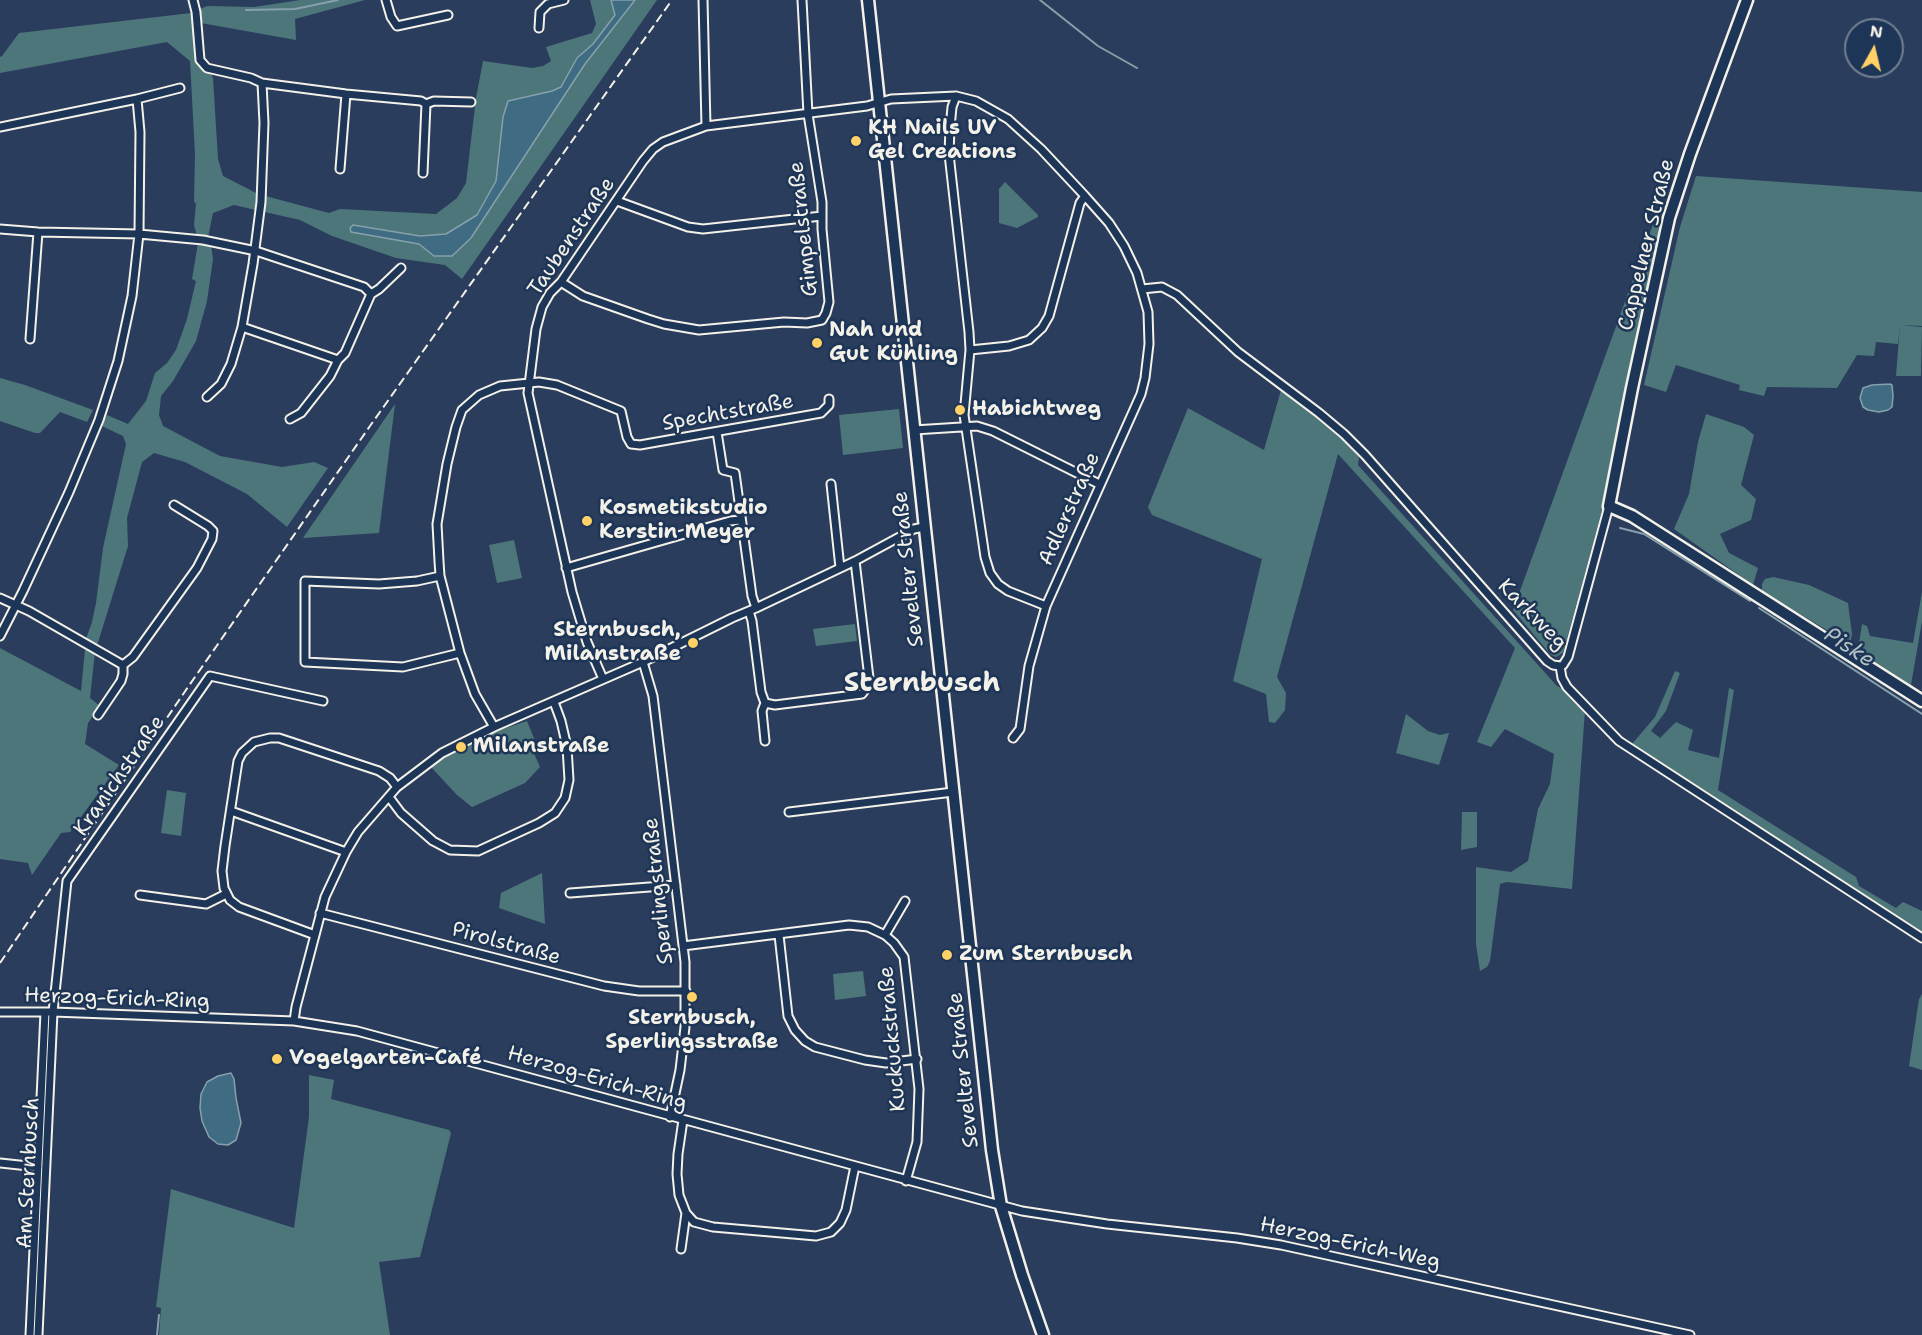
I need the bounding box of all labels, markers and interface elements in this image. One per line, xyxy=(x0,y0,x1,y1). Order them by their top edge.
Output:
north arrow xyxy=(1844,18,1904,78)
text: N xyxy=(1869,20,1884,43)
place label: KH Nails UV Gel Creations xyxy=(868,116,1017,166)
marker: KH Nails UV Gel Creations xyxy=(849,134,863,148)
street label: Cappelner Straße xyxy=(1613,156,1681,334)
street label: Gimpelstraße xyxy=(784,160,824,298)
street label: Taubenstraße xyxy=(523,173,621,301)
place label: Nah und Gut Kühling xyxy=(829,318,958,368)
marker: Nah und Gut Kühling xyxy=(810,336,824,350)
street label: Spechtstraße xyxy=(660,389,796,437)
place label: Habichtweg xyxy=(972,397,1101,423)
marker: Habichtweg xyxy=(953,403,967,417)
street label: Adlerstraße xyxy=(1034,448,1106,570)
street label: Sevelter Straße xyxy=(888,490,930,648)
place label: Kosmetikstudio Kerstin Meyer xyxy=(599,496,768,546)
marker: Kosmetikstudio Kerstin Meyer xyxy=(580,514,594,528)
street label: Karkweg xyxy=(1492,574,1572,656)
place label: Sternbusch, Milanstraße xyxy=(544,618,681,668)
water label: Piske xyxy=(1819,622,1879,674)
marker: Sternbusch, Milanstraße xyxy=(686,636,700,650)
district label: Sternbusch xyxy=(844,668,1000,700)
street label: Kranichstraße xyxy=(69,711,171,841)
place label: Milanstraße xyxy=(473,734,610,760)
marker: Milanstraße xyxy=(454,740,468,754)
street label: Sperlingstraße xyxy=(639,816,679,966)
street label: Pirolstraße xyxy=(449,917,563,971)
place label: Zum Sternbusch xyxy=(959,942,1133,968)
marker: Zum Sternbusch xyxy=(940,948,954,962)
street label: Kuckuckstraße xyxy=(874,965,912,1113)
street label: Herzog-Erich-Ring xyxy=(24,983,210,1015)
marker: Sternbusch, Sperlingsstraße xyxy=(685,990,699,1004)
street label: Sevelter Straße xyxy=(943,991,985,1149)
place label: Sternbusch, Sperlingsstraße xyxy=(605,1006,779,1056)
street label: Herzog-Erich-Ring xyxy=(504,1041,690,1117)
place label: Vogelgarten-Café xyxy=(289,1046,482,1072)
marker: Vogelgarten-Café xyxy=(270,1052,284,1066)
street label: Am Sternbusch xyxy=(12,1097,46,1249)
street label: Herzog-Erich-Weg xyxy=(1257,1213,1443,1275)

